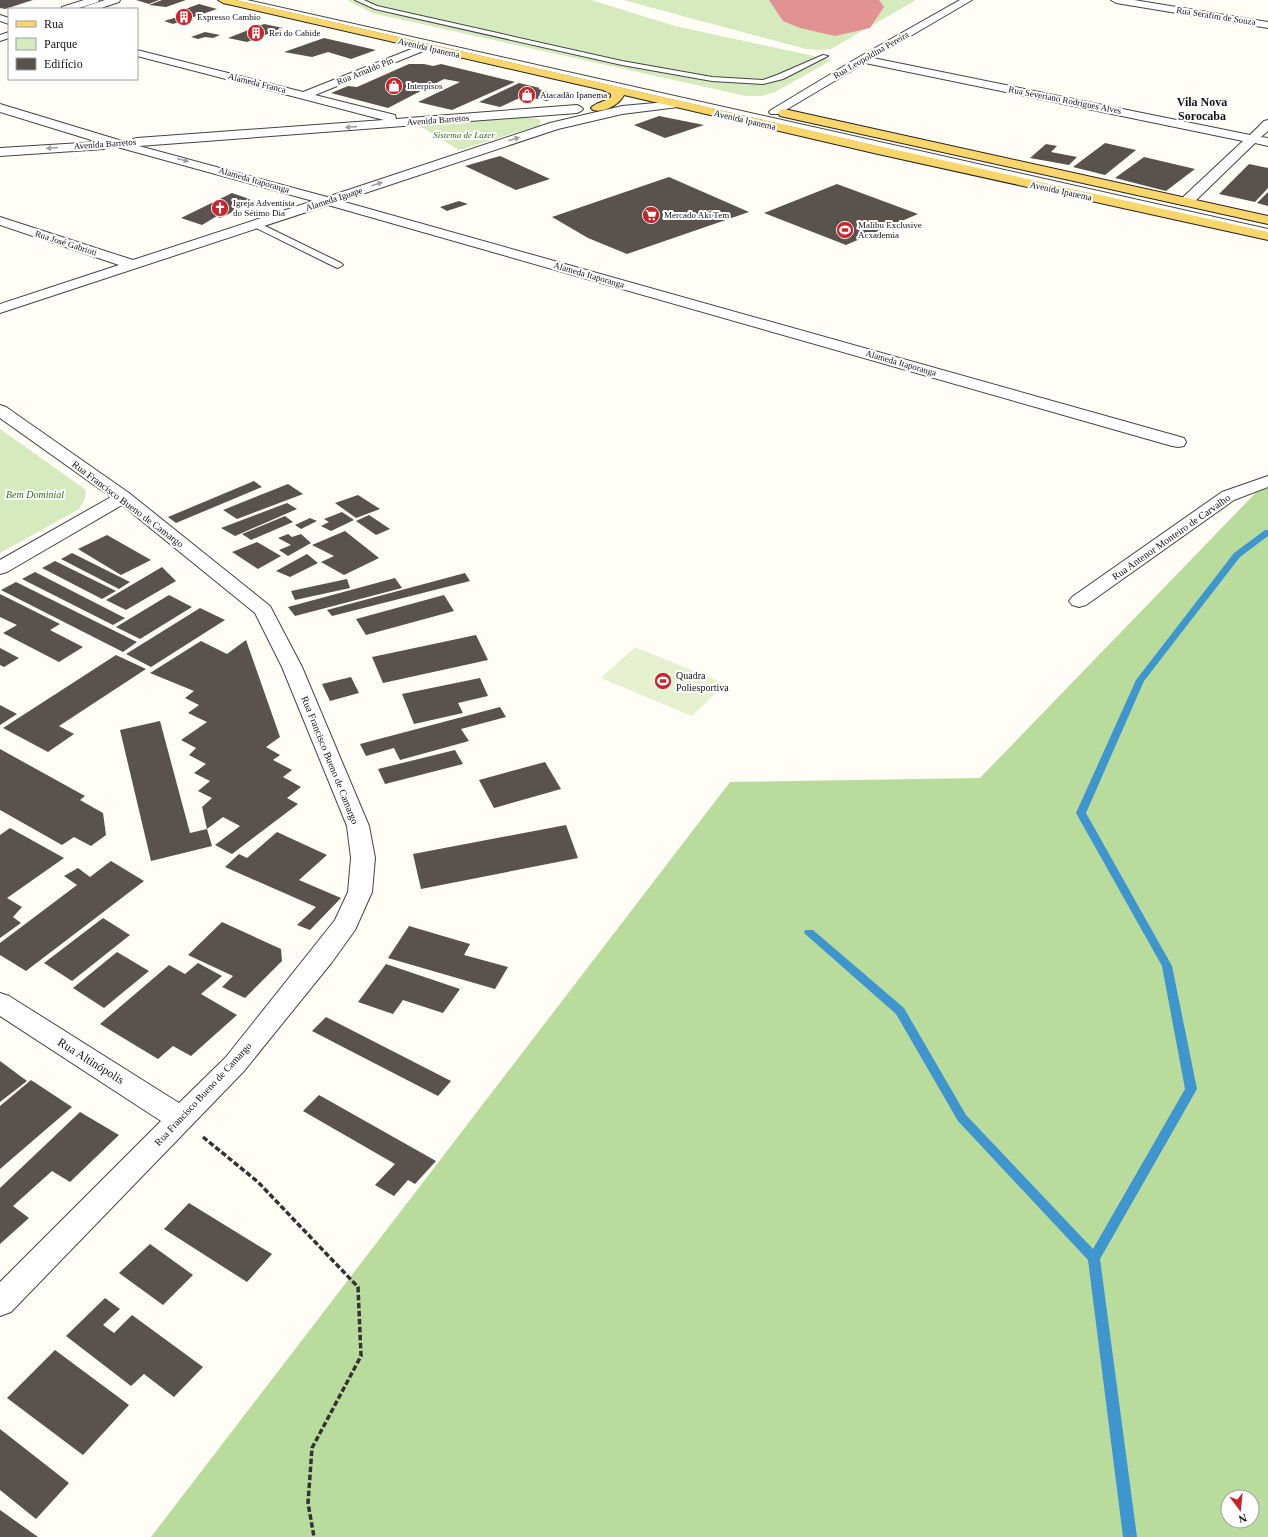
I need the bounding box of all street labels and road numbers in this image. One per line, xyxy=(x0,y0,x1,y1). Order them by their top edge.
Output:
street label: Rua Serafim de Souza xyxy=(1176,5,1256,27)
street label: Rua Leopoldina Pereira xyxy=(831,29,911,81)
street label: Avenida Ipanema xyxy=(397,36,461,60)
street label: Rua Arnaldo Pin xyxy=(335,55,395,87)
street label: Alameda Franca xyxy=(227,71,287,95)
street label: Rua Severiano Rodrigues Alves xyxy=(1008,84,1123,116)
street label: Avenida Ipanema xyxy=(713,108,777,132)
street label: Avenida Barretos xyxy=(406,113,470,127)
street label: Avenida Barretos xyxy=(73,137,137,151)
street label: Alameda Itaporanga xyxy=(217,165,291,195)
street label: Avenida Ipanema xyxy=(1029,180,1093,202)
street label: Alameda Iguape xyxy=(304,185,364,213)
street label: Rua José Gabrioti xyxy=(34,228,99,258)
street label: Alameda Itaporanga xyxy=(552,260,626,290)
street label: Alameda Itaporanga xyxy=(864,348,938,378)
street label: Rua Francisco Bueno de Camargo xyxy=(70,458,186,550)
street label: Rua Antenor Monteiro de Carvalho xyxy=(1110,492,1232,582)
street label: Rua Francisco Bueno de Camargo xyxy=(299,694,361,826)
street label: Rua Altinópolis xyxy=(55,1035,127,1087)
street label: Rua Francisco Bueno de Camargo xyxy=(152,1040,254,1148)

